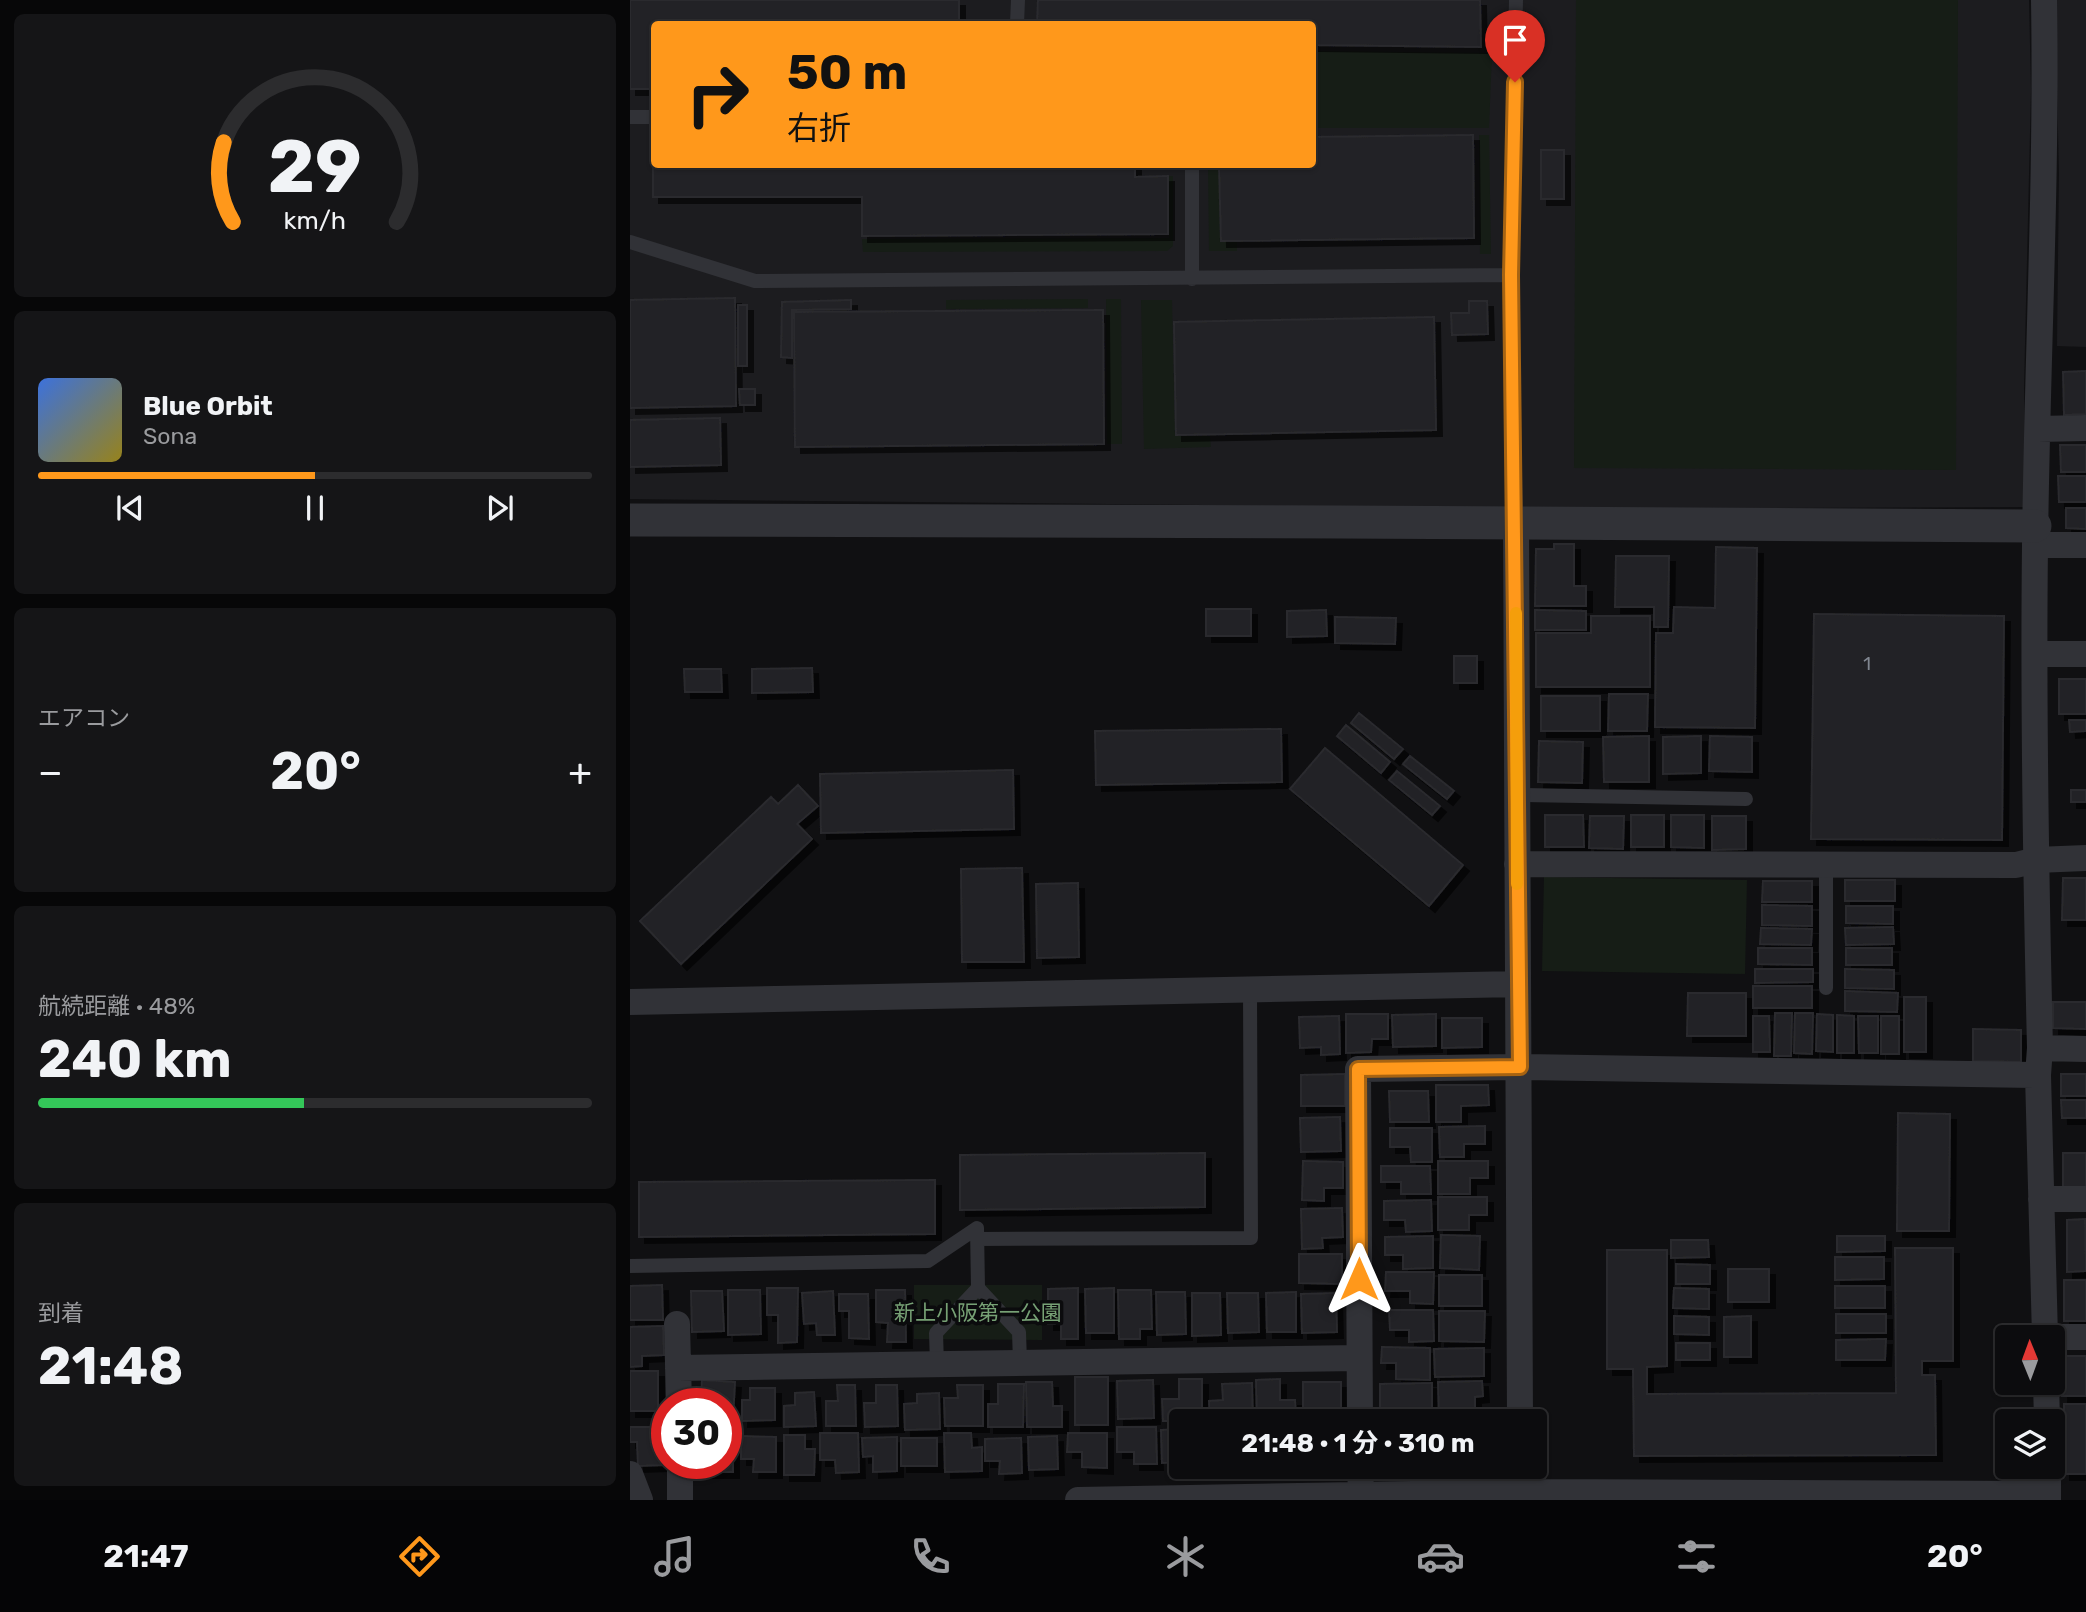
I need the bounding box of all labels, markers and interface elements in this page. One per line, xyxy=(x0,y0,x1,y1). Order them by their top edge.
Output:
pin xyxy=(1485,10,1545,82)
icon: arrive xyxy=(1496,21,1534,59)
text: 50 m xyxy=(787,43,907,101)
icon: right xyxy=(672,49,763,140)
text: 右折 xyxy=(787,109,851,147)
text: 29 xyxy=(268,124,362,210)
text: km/h xyxy=(284,205,346,234)
text: Blue Orbit xyxy=(143,391,273,422)
text: Sona xyxy=(143,422,197,450)
icon: previous xyxy=(111,489,149,527)
icon: pause xyxy=(296,489,334,527)
icon: next xyxy=(481,489,519,527)
house number: 1 xyxy=(1863,653,1871,675)
text: エアコン xyxy=(38,704,130,732)
text: 20° xyxy=(270,740,361,802)
text: − xyxy=(38,749,63,795)
text: + xyxy=(568,749,592,795)
text: 航続距離 · 48% xyxy=(38,992,195,1020)
text: 240 km xyxy=(38,1028,232,1090)
position arrow xyxy=(1322,1242,1396,1316)
text: 到着 xyxy=(38,1299,84,1327)
park label: 新上小阪第一公園 xyxy=(894,1300,1062,1325)
north arrow xyxy=(1995,1325,2065,1395)
map controls xyxy=(1995,1325,2065,1479)
text: 21:48 xyxy=(38,1335,184,1397)
speed limit sign: 30 xyxy=(651,1388,742,1479)
button: layers xyxy=(1995,1409,2065,1479)
text: 21:48 · 1 分 · 310 m xyxy=(1241,1428,1475,1459)
icon: directions xyxy=(395,1532,444,1581)
icon: music xyxy=(650,1532,699,1581)
icon: phone xyxy=(906,1532,955,1581)
icon: climate xyxy=(1161,1532,1210,1581)
icon: car xyxy=(1416,1532,1465,1581)
icon: filters xyxy=(1672,1532,1721,1581)
text: 21:47 xyxy=(103,1537,189,1575)
text: 20° xyxy=(1927,1537,1983,1575)

